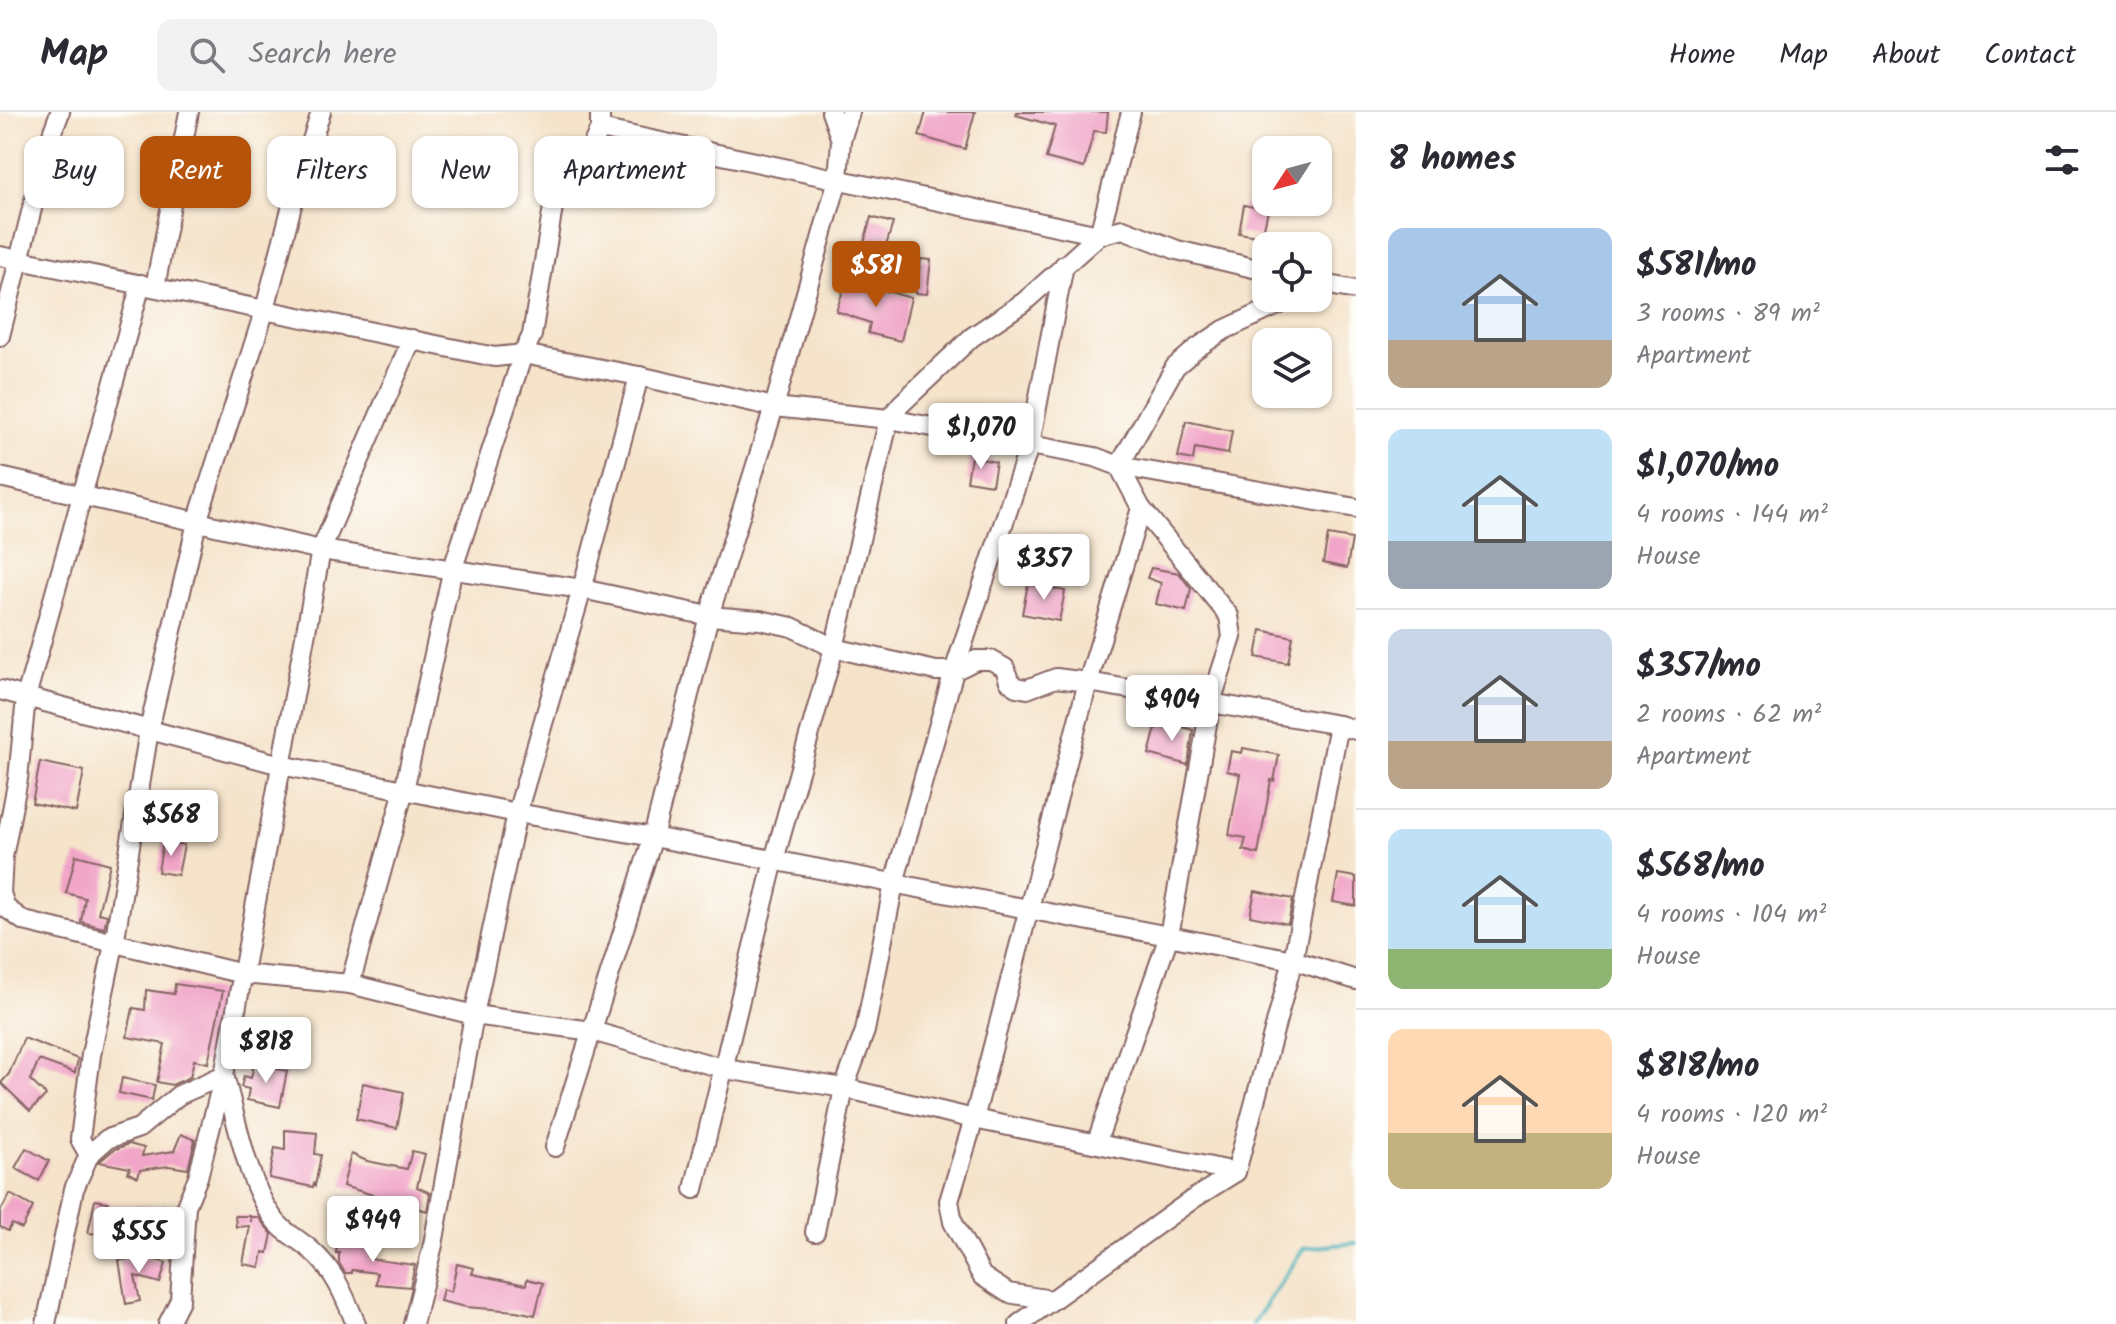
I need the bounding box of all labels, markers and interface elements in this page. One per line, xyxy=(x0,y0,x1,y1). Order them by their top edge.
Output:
search box xyxy=(157,19,717,91)
text: Map xyxy=(40,25,109,85)
text: Search here xyxy=(249,31,396,79)
icon: search xyxy=(185,33,229,77)
text: Home xyxy=(1669,33,1735,78)
text: Map xyxy=(1779,33,1828,78)
text: About xyxy=(1872,33,1940,78)
text: Contact xyxy=(1984,33,2076,78)
text: 8 homes xyxy=(1388,133,1516,187)
chip: Buy xyxy=(24,136,124,208)
chip: Rent xyxy=(140,136,251,208)
chip: Filters xyxy=(267,136,396,208)
chip: New xyxy=(412,136,518,208)
chip: Apartment xyxy=(534,136,715,208)
north arrow xyxy=(1252,136,1332,216)
map controls xyxy=(1252,136,1332,408)
icon: filters xyxy=(2040,138,2084,182)
button: locate xyxy=(1252,232,1332,312)
text: $581/mo xyxy=(1636,239,1757,293)
pin: $581 xyxy=(829,241,923,309)
text: $581 xyxy=(850,246,902,288)
icon: home xyxy=(1452,260,1548,356)
text: 3 rooms · 89 m² xyxy=(1636,293,1820,335)
button: layers xyxy=(1252,328,1332,408)
text: Apartment xyxy=(1636,335,1751,377)
pin: $1,070 xyxy=(916,403,1046,471)
text: $1,070 xyxy=(946,408,1016,450)
text: $1,070/mo xyxy=(1636,440,1779,494)
icon: home xyxy=(1452,461,1548,557)
text: 4 rooms · 144 m² xyxy=(1636,494,1828,536)
pin: $357 xyxy=(997,534,1091,602)
text: House xyxy=(1636,536,1700,578)
text: $357 xyxy=(1016,539,1072,581)
text: $357/mo xyxy=(1636,640,1761,694)
icon: home xyxy=(1452,661,1548,757)
pin: $904 xyxy=(1125,675,1219,743)
text: $904 xyxy=(1144,680,1200,722)
text: 2 rooms · 62 m² xyxy=(1636,694,1821,736)
text: Apartment xyxy=(1636,736,1751,778)
pin: $568 xyxy=(124,790,218,858)
text: $568 xyxy=(142,795,200,837)
text: $568/mo xyxy=(1636,840,1765,894)
icon: home xyxy=(1452,861,1548,957)
text: 4 rooms · 104 m² xyxy=(1636,894,1826,936)
text: House xyxy=(1636,936,1700,978)
pin: $818 xyxy=(219,1017,313,1085)
text: $818 xyxy=(239,1022,293,1064)
text: $818/mo xyxy=(1636,1040,1759,1094)
icon: home xyxy=(1452,1061,1548,1157)
text: 4 rooms · 120 m² xyxy=(1636,1094,1827,1136)
text: House xyxy=(1636,1136,1700,1178)
pin: $949 xyxy=(326,1196,420,1264)
text: $949 xyxy=(345,1201,401,1243)
pin: $555 xyxy=(92,1207,186,1275)
text: $555 xyxy=(112,1212,166,1254)

